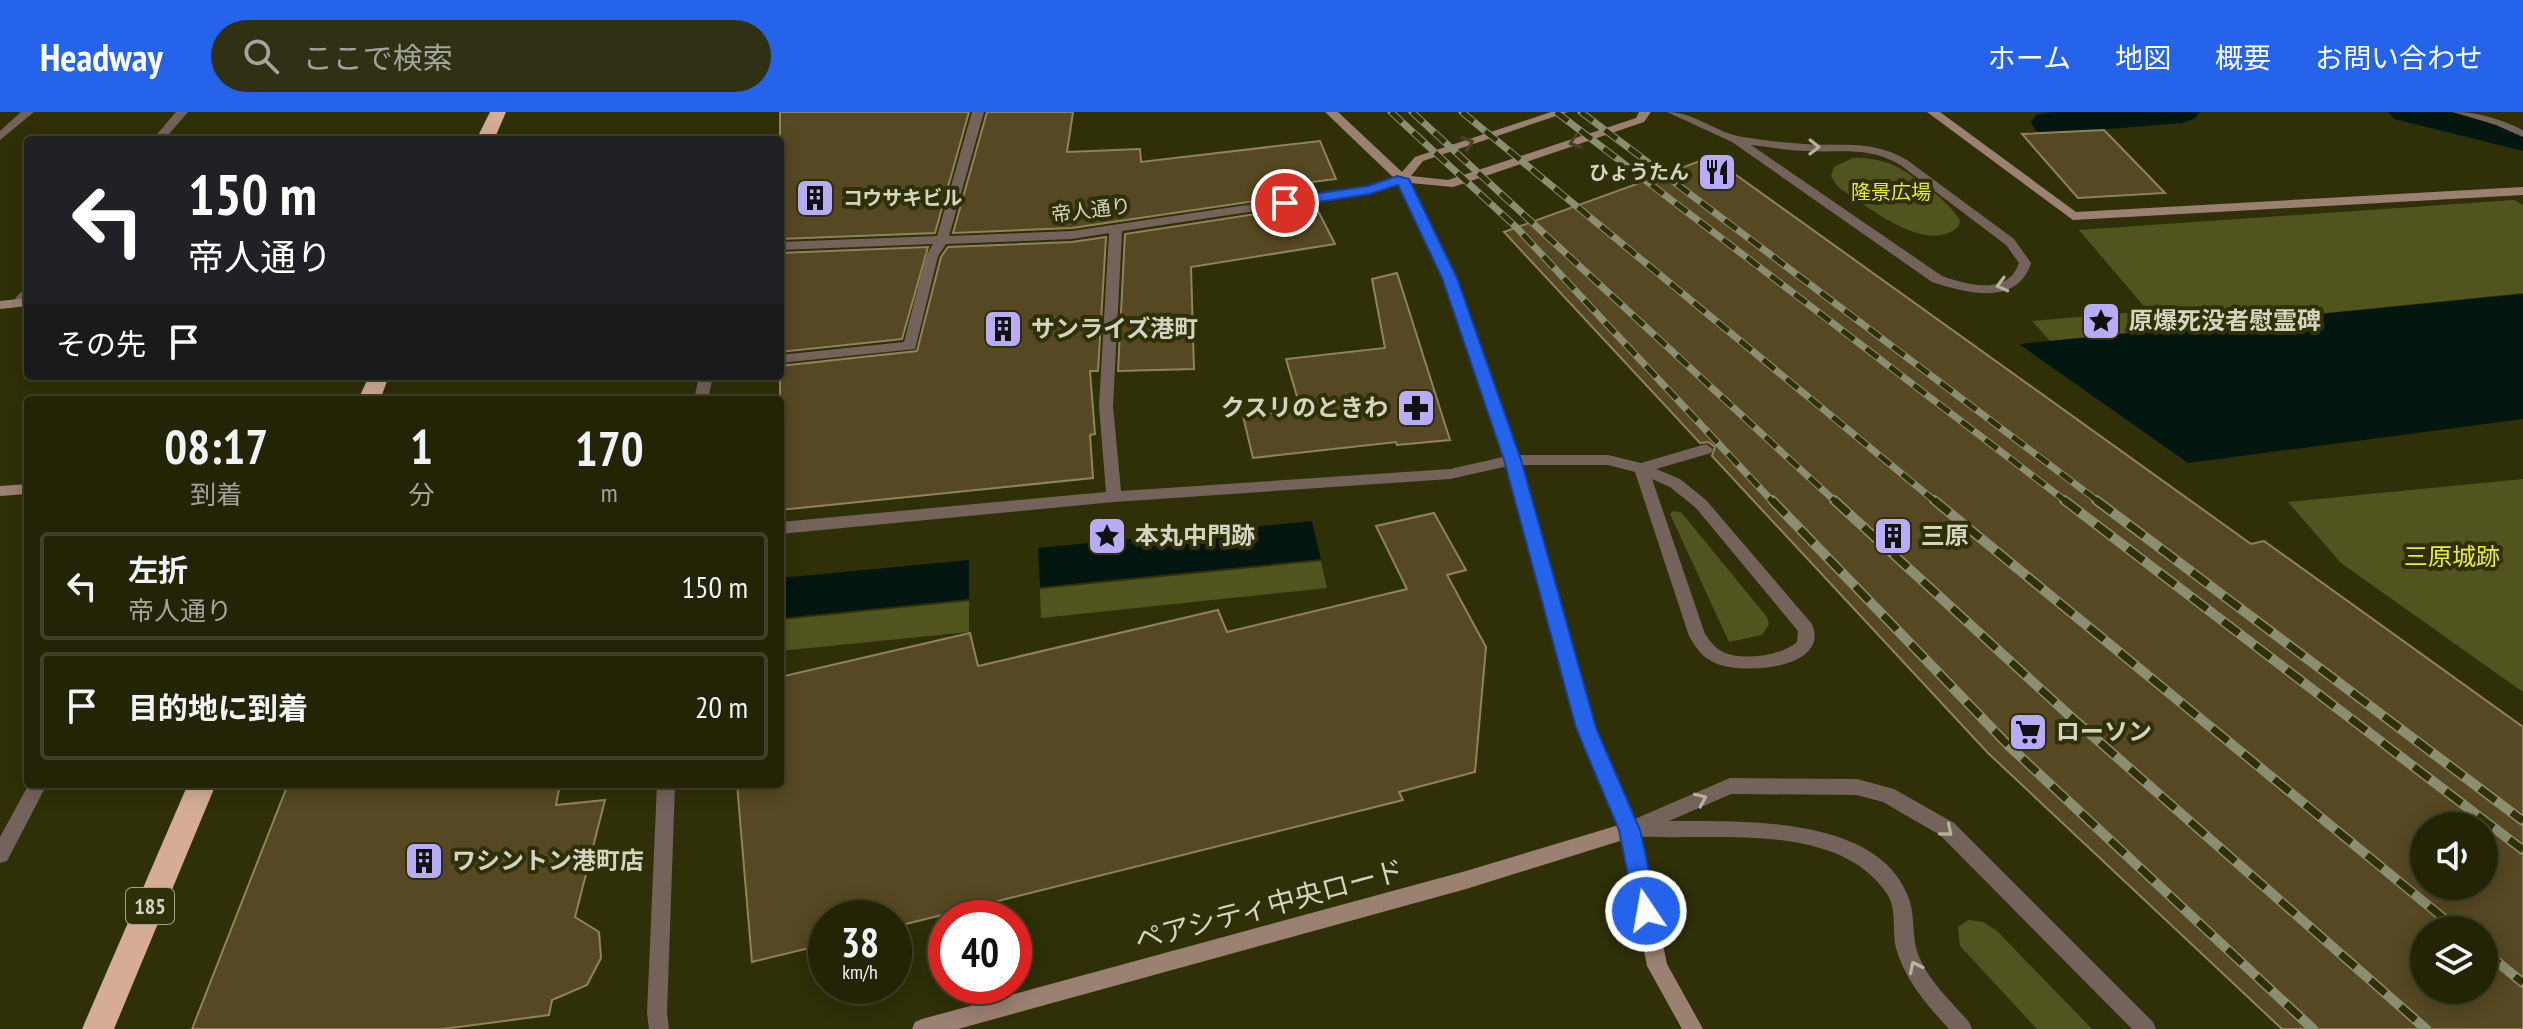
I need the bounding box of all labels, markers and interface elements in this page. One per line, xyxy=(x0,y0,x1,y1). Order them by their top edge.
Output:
search box xyxy=(211,20,771,92)
text: Headway xyxy=(40,32,163,81)
icon: search xyxy=(239,34,283,78)
text: ここで検索 xyxy=(303,38,453,77)
text: ホーム xyxy=(1988,39,2071,76)
text: 地図 xyxy=(2115,39,2171,76)
text: 概要 xyxy=(2215,39,2271,76)
text: お問い合わせ xyxy=(2315,39,2483,76)
one-way arrow xyxy=(1569,132,1583,148)
one-way arrow xyxy=(1460,136,1474,152)
one-way arrow xyxy=(1808,138,1821,156)
restaurant icon: ひょうたん xyxy=(1696,151,1738,193)
text: 150 m xyxy=(188,158,317,230)
place label: ひょうたん xyxy=(1589,159,1689,185)
icon: left xyxy=(56,168,160,272)
pin xyxy=(1251,169,1319,237)
building icon: コウサキビル xyxy=(794,177,836,219)
park label: 隆景広場 xyxy=(1851,179,1931,205)
icon: arrive xyxy=(1263,181,1307,225)
place label: コウサキビル xyxy=(843,185,962,211)
street label: 帝人通り xyxy=(1050,192,1132,228)
text: 帝人通り xyxy=(188,233,332,280)
one-way arrow xyxy=(1996,276,2010,292)
place icon: 原爆死没者慰霊碑 xyxy=(2080,300,2122,342)
place label: 原爆死没者慰霊碑 xyxy=(2129,305,2321,336)
building icon: サンライズ港町 xyxy=(982,308,1024,350)
place label: サンライズ港町 xyxy=(1031,313,1198,344)
icon: arrive xyxy=(162,320,206,364)
text: その先 xyxy=(56,324,146,363)
pharmacy icon: クスリのときわ xyxy=(1395,387,1437,429)
place label: クスリのときわ xyxy=(1221,392,1388,423)
text: 08:17 xyxy=(164,415,268,477)
text: 1 xyxy=(410,415,433,477)
text: 170 xyxy=(575,417,644,479)
text: m xyxy=(601,476,618,509)
text: 到着 xyxy=(190,478,242,511)
text: 分 xyxy=(408,478,435,511)
place icon: 本丸中門跡 xyxy=(1086,515,1128,557)
building icon: 三原 xyxy=(1872,515,1914,557)
place label: 本丸中門跡 xyxy=(1135,520,1255,551)
place label: 三原 xyxy=(1921,520,1969,551)
park label: 三原城跡 xyxy=(2404,541,2500,572)
text: 左折 xyxy=(128,550,188,589)
icon: left xyxy=(60,564,104,608)
text: 150 m xyxy=(682,567,748,606)
text: 帝人通り xyxy=(128,594,232,627)
icon: arrive xyxy=(60,684,104,728)
text: 20 m xyxy=(695,687,748,726)
text: 目的地に到着 xyxy=(128,688,308,727)
supermarket icon: ローソン xyxy=(2007,711,2049,753)
place label: ローソン xyxy=(2056,716,2152,747)
one-way arrow xyxy=(1693,792,1707,808)
map controls xyxy=(2410,812,2498,1004)
button: sound xyxy=(2410,812,2498,900)
one-way arrow xyxy=(1938,821,1953,836)
building icon: ワシントン港町店 xyxy=(403,840,445,882)
place label: ワシントン港町店 xyxy=(452,845,644,876)
street label: ペアシティ中央ロード xyxy=(1130,851,1408,958)
position arrow xyxy=(1604,869,1688,953)
road number: 185 xyxy=(126,888,174,924)
speed limit sign: 40 xyxy=(928,900,1032,1004)
text: 38 xyxy=(841,916,879,968)
button: layers xyxy=(2410,916,2498,1004)
text: km/h xyxy=(842,959,878,985)
one-way arrow xyxy=(1909,961,1925,976)

